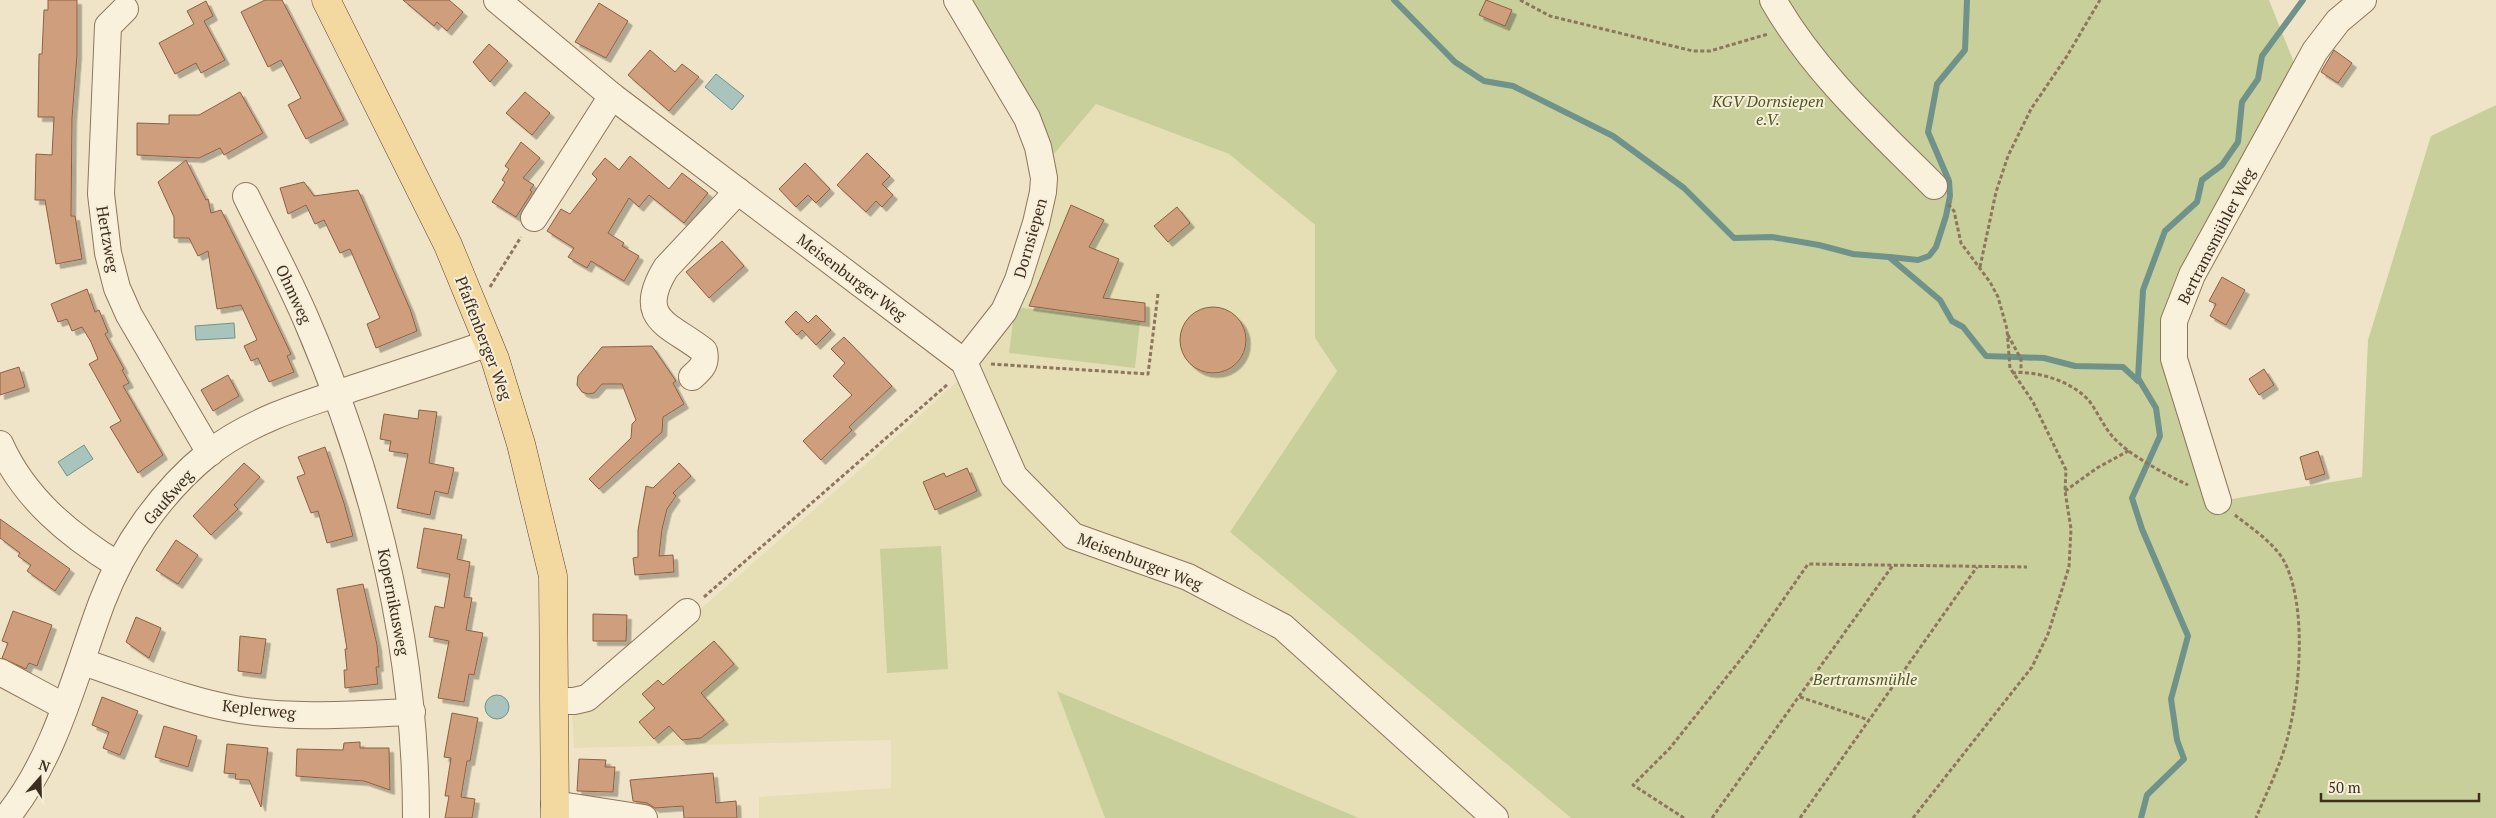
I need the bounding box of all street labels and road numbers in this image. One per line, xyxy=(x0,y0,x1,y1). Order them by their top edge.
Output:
street label: Bertramsmühler Weg xyxy=(2172,163,2260,308)
street label: Dornsiepen xyxy=(1008,195,1052,281)
street label: Hertzweg xyxy=(91,204,125,275)
street label: Meisenburger Weg xyxy=(793,228,912,326)
street label: Ohmweg xyxy=(271,261,318,328)
street label: Pfaffenberger Weg xyxy=(450,273,518,404)
street label: Gaußweg xyxy=(138,464,198,529)
street label: Meisenburger Weg xyxy=(1074,527,1206,595)
street label: Kopernikusweg xyxy=(373,547,415,658)
street label: Keplerweg xyxy=(221,694,297,724)

